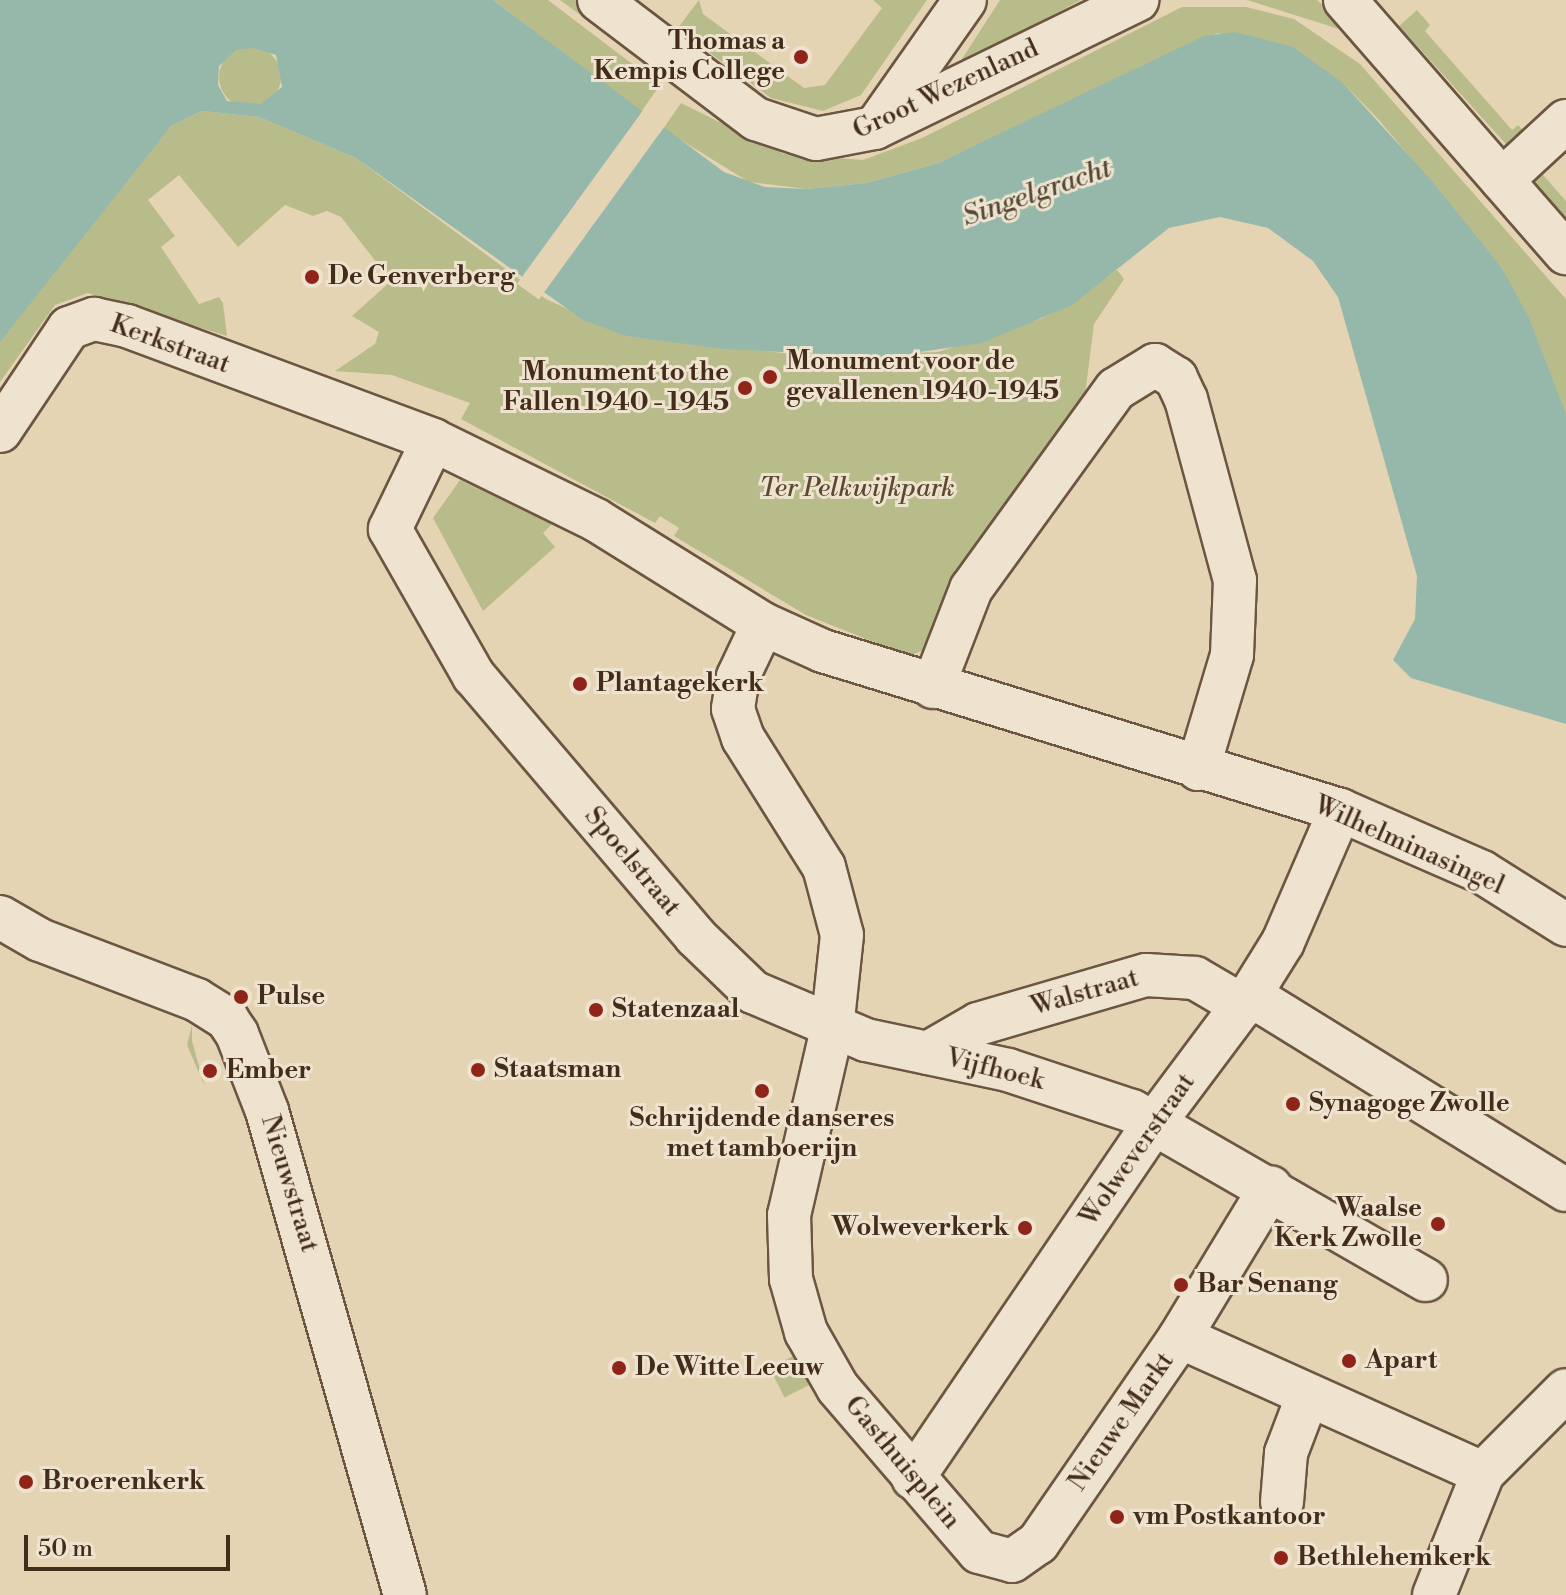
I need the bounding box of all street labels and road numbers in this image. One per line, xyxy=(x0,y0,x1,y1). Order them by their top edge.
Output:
street label: Groot Wezenland xyxy=(848,33,1044,147)
street label: Kerkstraat xyxy=(106,309,234,381)
street label: Wilhelminasingel xyxy=(1309,790,1509,902)
street label: Spoelstraat xyxy=(577,801,687,923)
street label: Walstraat xyxy=(1028,963,1142,1023)
street label: Vijfhoek xyxy=(943,1043,1047,1097)
street label: Wolweverstraat xyxy=(1074,1068,1202,1232)
street label: Nieuwstraat xyxy=(253,1112,325,1256)
street label: Nieuwe Markt xyxy=(1063,1347,1181,1497)
street label: Gasthuisplein xyxy=(837,1390,967,1536)

